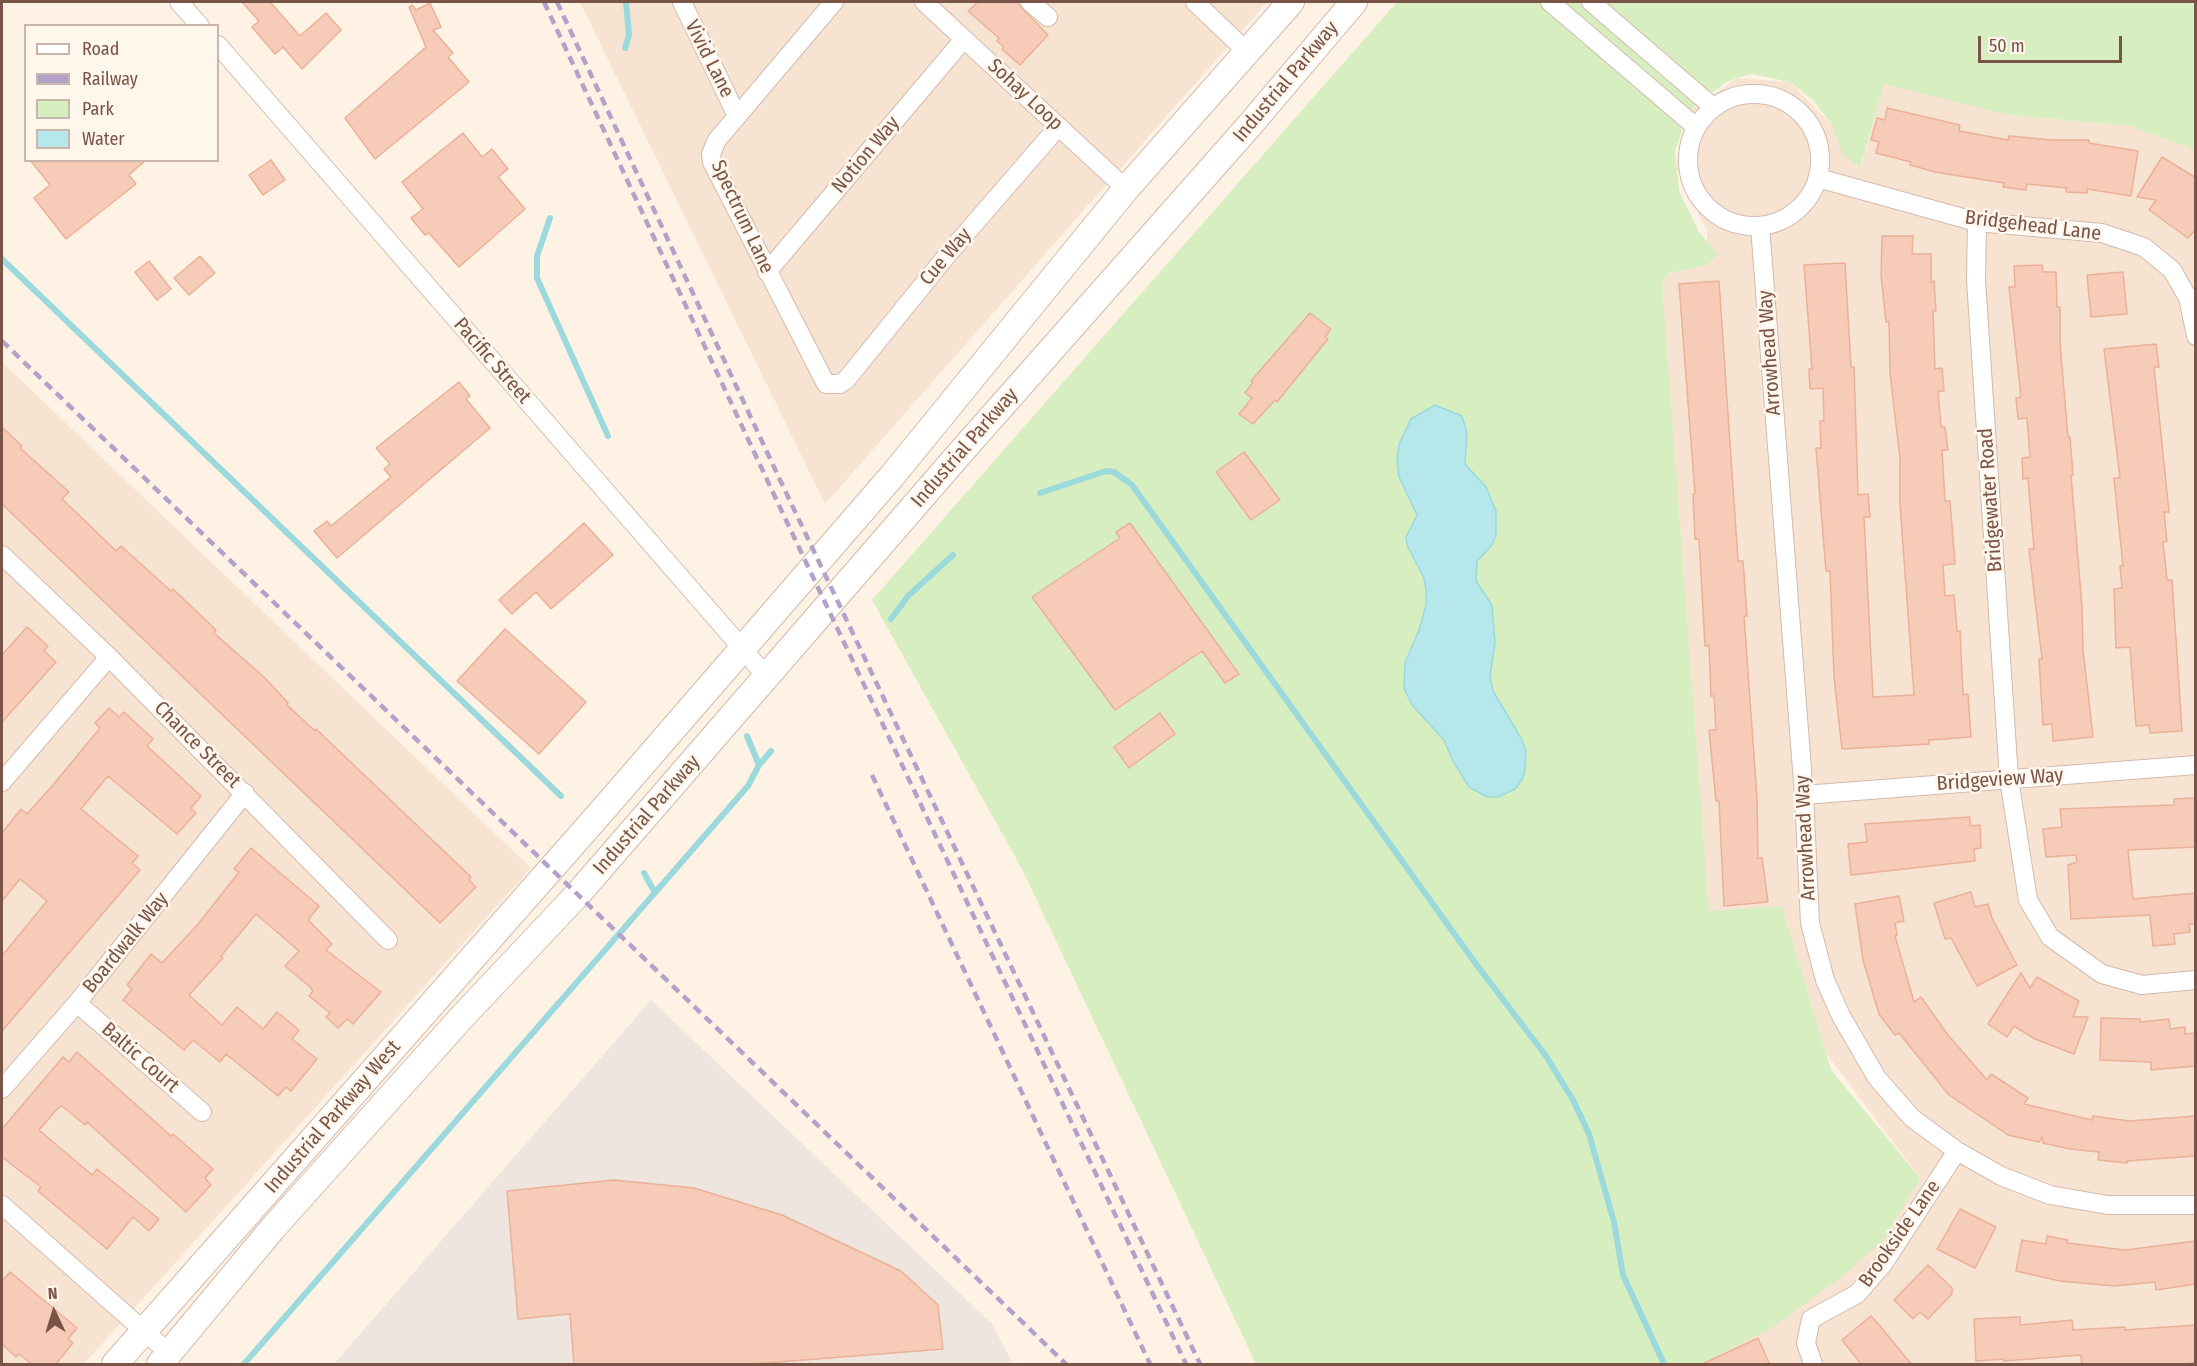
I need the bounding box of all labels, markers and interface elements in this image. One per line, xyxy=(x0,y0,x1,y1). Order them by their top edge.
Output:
street label: Vivid Lane xyxy=(679,16,739,102)
street label: Industrial Parkway xyxy=(1228,17,1344,147)
legend xyxy=(24,24,219,162)
scale bar xyxy=(1981,24,2125,62)
text: 50 m xyxy=(1989,35,2025,57)
text: Road xyxy=(82,38,119,60)
street label: Sohay Loop xyxy=(982,54,1068,136)
text: Railway xyxy=(82,68,138,90)
text: Park xyxy=(82,98,114,120)
street label: Notion Way xyxy=(827,112,905,198)
text: Water xyxy=(82,128,125,150)
street label: Spectrum Lane xyxy=(705,157,779,277)
street label: Bridgehead Lane xyxy=(1964,206,2102,246)
street label: Cue Way xyxy=(915,223,977,291)
street label: Arrowhead Way xyxy=(1754,289,1786,417)
street label: Pacific Street xyxy=(448,313,536,409)
street label: Industrial Parkway xyxy=(907,383,1023,513)
street label: Bridgewater Road xyxy=(1974,427,2008,573)
street label: Chance Street xyxy=(149,697,245,793)
street label: Industrial Parkway xyxy=(589,750,705,880)
street label: Bridgeview Way xyxy=(1936,764,2064,796)
street label: Arrowhead Way xyxy=(1791,775,1821,901)
street label: Boardwalk Way xyxy=(78,888,174,998)
street label: Baltic Court xyxy=(96,1018,184,1098)
street label: Industrial Parkway West xyxy=(260,1036,406,1198)
street label: Brookside Lane xyxy=(1854,1176,1946,1292)
north arrow xyxy=(24,1282,84,1342)
text: N xyxy=(47,1284,58,1303)

